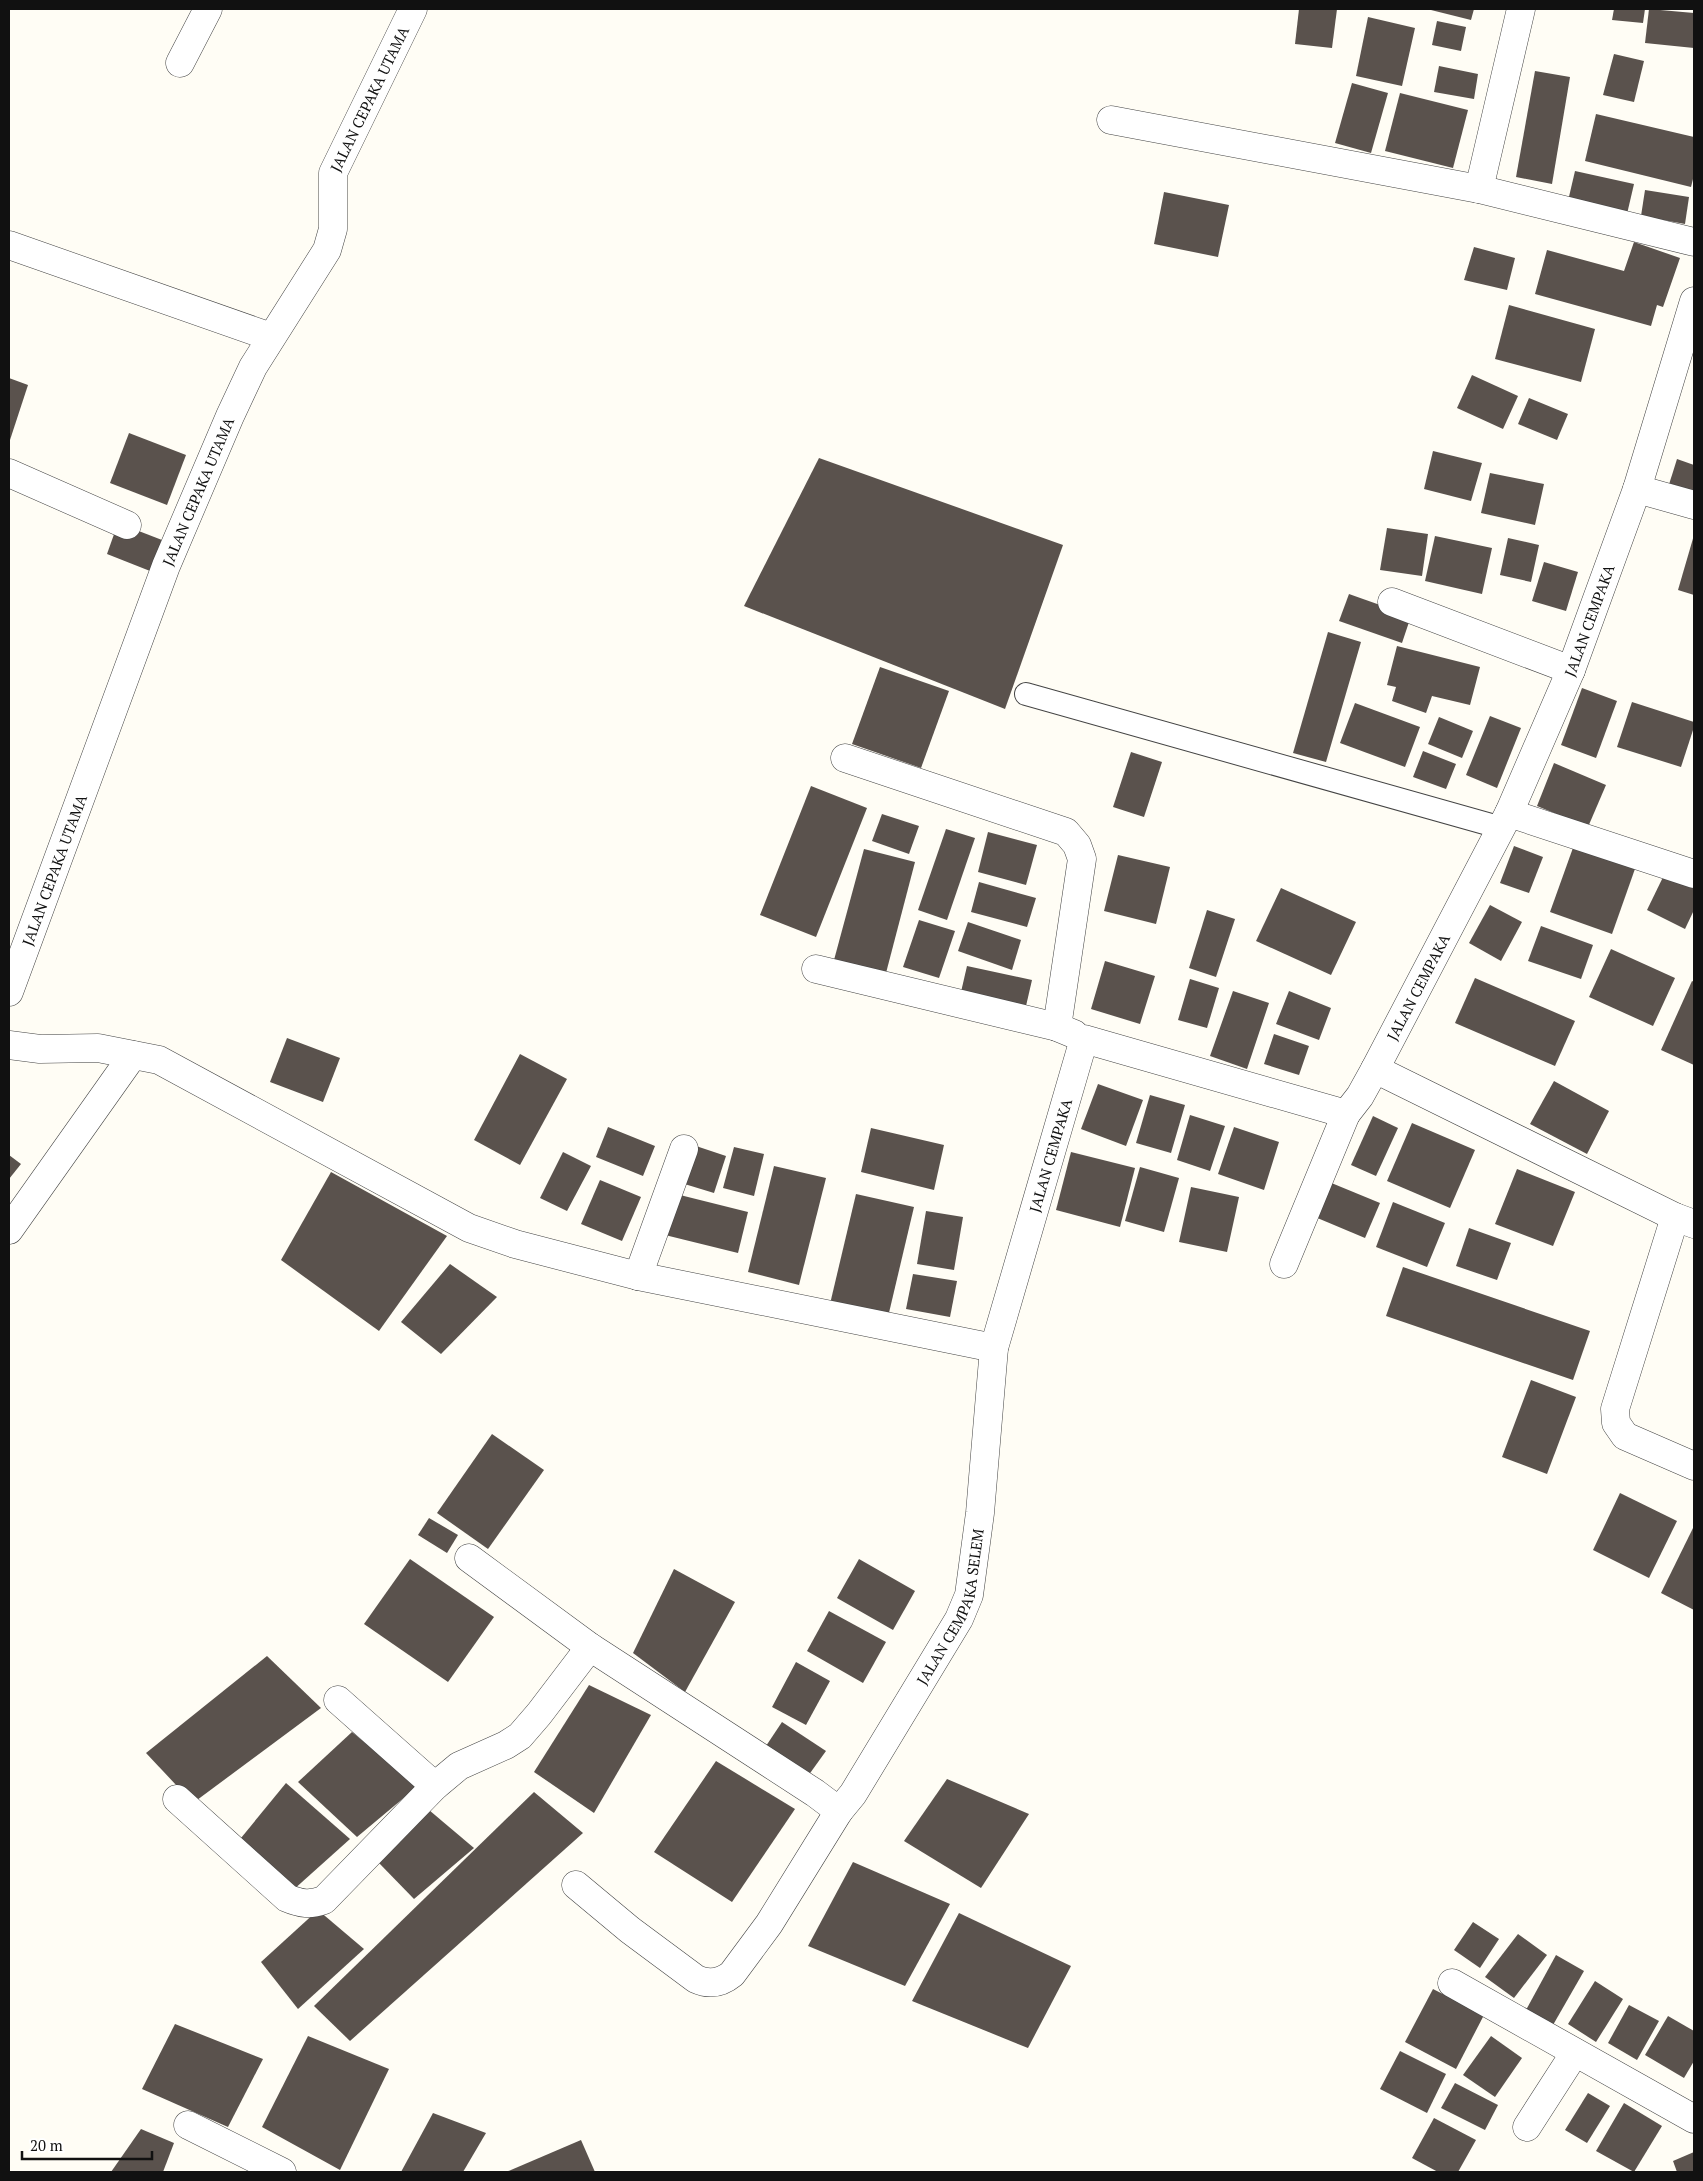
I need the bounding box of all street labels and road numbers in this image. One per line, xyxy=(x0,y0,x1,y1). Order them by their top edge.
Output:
street label: JALAN CEPAKA UTAMA xyxy=(325,22,413,175)
street label: JALAN CEPAKA UTAMA xyxy=(157,413,239,569)
street label: JALAN CEMPAKA xyxy=(1559,561,1619,680)
street label: JALAN CEPAKA UTAMA xyxy=(17,791,91,948)
street label: JALAN CEMPAKA xyxy=(1382,930,1454,1044)
street label: JALAN CEMPAKA xyxy=(1024,1095,1076,1215)
street label: JALAN CEMPAKA SELEM xyxy=(912,1527,988,1688)

